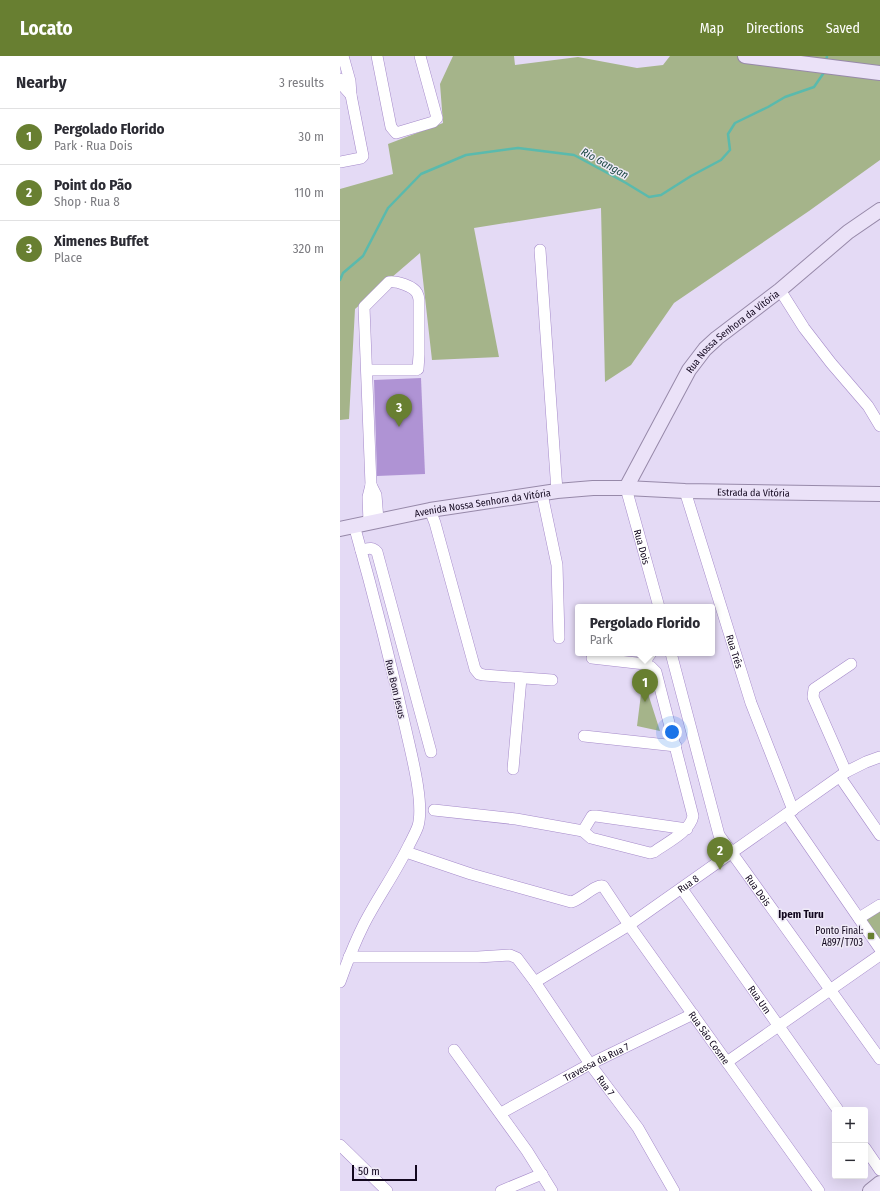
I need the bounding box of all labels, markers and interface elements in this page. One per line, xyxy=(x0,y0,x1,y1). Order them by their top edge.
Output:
text: Locato xyxy=(20,17,73,40)
text: Map xyxy=(700,20,724,37)
text: Directions xyxy=(746,20,804,37)
text: Saved xyxy=(826,20,860,37)
text: Nearby xyxy=(16,72,67,93)
text: 3 results xyxy=(279,75,324,90)
text: Pergolado Florido xyxy=(54,120,165,138)
text: 1 xyxy=(26,129,32,144)
text: 30 m xyxy=(298,129,324,144)
text: Park · Rua Dois xyxy=(54,138,132,153)
water label: Rio Gangan xyxy=(579,145,631,182)
text: Point do Pão xyxy=(54,176,132,194)
text: 2 xyxy=(26,185,32,200)
text: 110 m xyxy=(294,185,324,200)
text: Shop · Rua 8 xyxy=(54,194,120,209)
text: Ximenes Buffet xyxy=(54,232,149,250)
text: 3 xyxy=(26,241,32,256)
text: 320 m xyxy=(293,241,324,256)
text: Place xyxy=(54,250,82,265)
street label: Rua Nossa Senhora da Vitória xyxy=(684,288,782,376)
pin: 3 xyxy=(386,394,412,427)
street label: Estrada da Vitória xyxy=(717,486,790,500)
street label: Avenida Nossa Senhora da Vitória xyxy=(413,487,552,520)
street label: Rua Dois xyxy=(631,528,652,566)
popup xyxy=(575,604,715,656)
text: Pergolado Florido xyxy=(590,614,700,632)
text: Park xyxy=(590,632,613,647)
street label: Rua Três xyxy=(723,633,745,670)
street label: Rua Bom Jesus xyxy=(382,659,408,720)
pin: 1 xyxy=(632,669,658,702)
your location xyxy=(662,722,682,742)
pin: 2 xyxy=(707,837,733,870)
street label: Rua 8 xyxy=(676,873,701,896)
street label: Rua Dois xyxy=(742,873,773,909)
district label: Ipem Turu xyxy=(778,908,824,921)
place label: Ponto Final: A897/T703 xyxy=(815,925,863,949)
marker: Ponto Final: A897/T703 xyxy=(866,931,876,941)
street label: Rua Um xyxy=(745,984,773,1016)
street label: Rua São Cosme xyxy=(686,1009,732,1067)
street label: Travessa da Rua 7 xyxy=(561,1040,631,1084)
street label: Rua 7 xyxy=(595,1073,617,1097)
map controls xyxy=(832,1107,868,1179)
button: + xyxy=(832,1107,868,1143)
button: − xyxy=(832,1143,868,1179)
scale bar xyxy=(352,1163,417,1182)
text: 50 m xyxy=(358,1165,380,1178)

